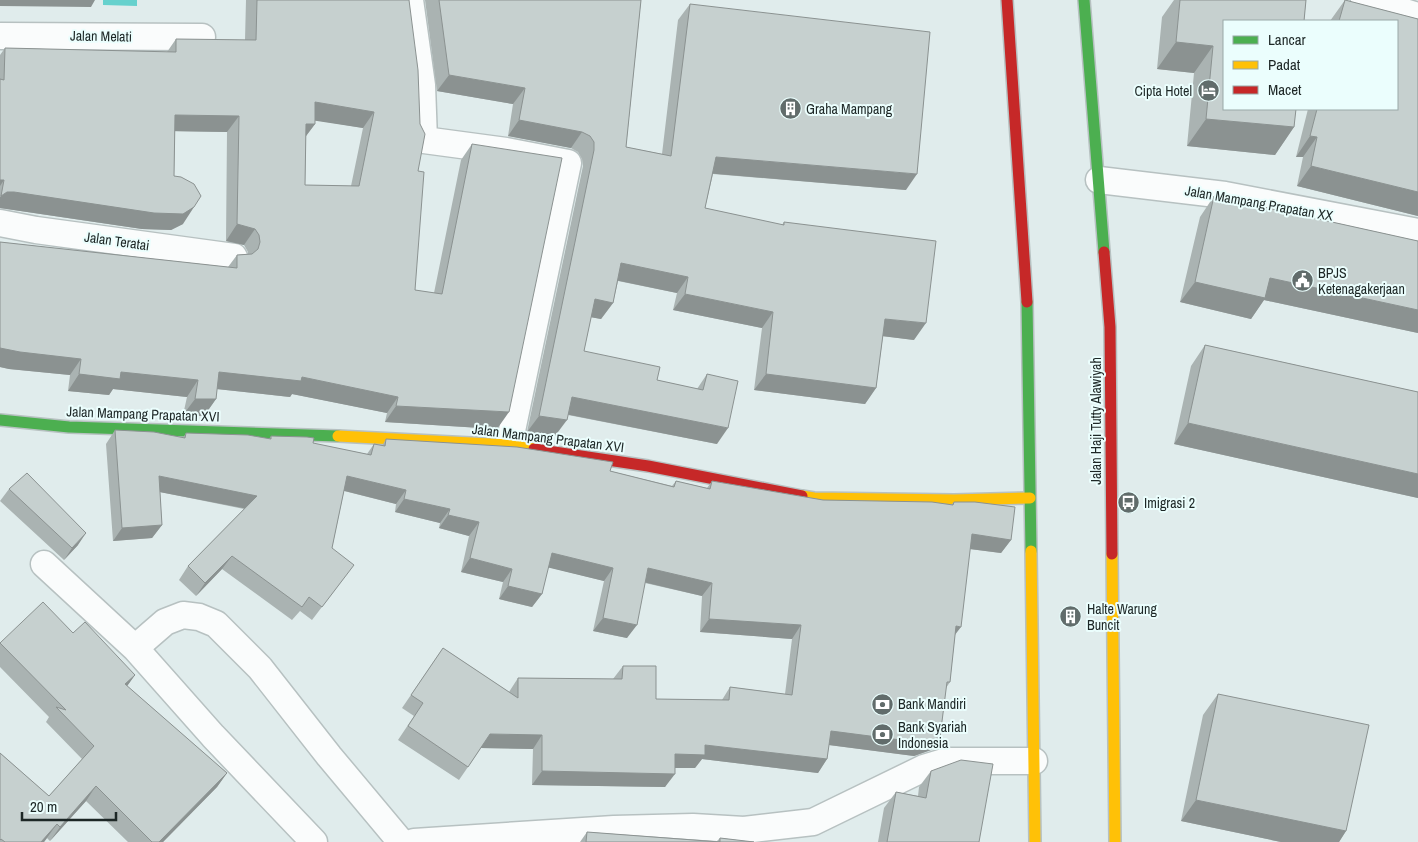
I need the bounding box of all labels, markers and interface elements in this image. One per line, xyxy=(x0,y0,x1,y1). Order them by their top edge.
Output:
legend xyxy=(1223,20,1398,110)
street label: Jalan Melati xyxy=(70,26,132,46)
text: Lancar xyxy=(1268,29,1306,50)
text: Padat xyxy=(1268,54,1301,75)
hotel icon: Cipta Hotel xyxy=(1196,79,1220,103)
text: Macet xyxy=(1268,79,1302,100)
place label: Cipta Hotel xyxy=(1135,82,1192,100)
building icon: Graha Mampang xyxy=(778,97,802,121)
place label: Graha Mampang xyxy=(806,100,893,118)
street label: Jalan Mampang Prapatan XX xyxy=(1184,181,1335,225)
street label: Jalan Teratai xyxy=(83,228,151,254)
place label: BPJS Ketenagakerjaan xyxy=(1318,264,1405,298)
public building icon: BPJS Ketenagakerjaan xyxy=(1290,269,1314,293)
street label: Jalan Haji Tutty Alawiyah xyxy=(1087,357,1105,485)
street label: Jalan Mampang Prapatan XVI xyxy=(66,402,220,426)
street label: Jalan Mampang Prapatan XVI xyxy=(471,420,625,456)
bus stop icon: Imigrasi 2 xyxy=(1116,491,1140,515)
place label: Imigrasi 2 xyxy=(1144,494,1195,512)
place label: Halte Warung Buncit xyxy=(1087,600,1157,634)
building icon: Halte Warung Buncit xyxy=(1059,605,1083,629)
bank icon: Bank Mandiri xyxy=(870,692,894,716)
place label: Bank Mandiri xyxy=(898,695,966,713)
place label: Bank Syariah Indonesia xyxy=(898,718,967,752)
bank icon: Bank Syariah Indonesia xyxy=(870,723,894,747)
scale bar xyxy=(22,790,116,822)
text: 20 m xyxy=(30,796,57,817)

